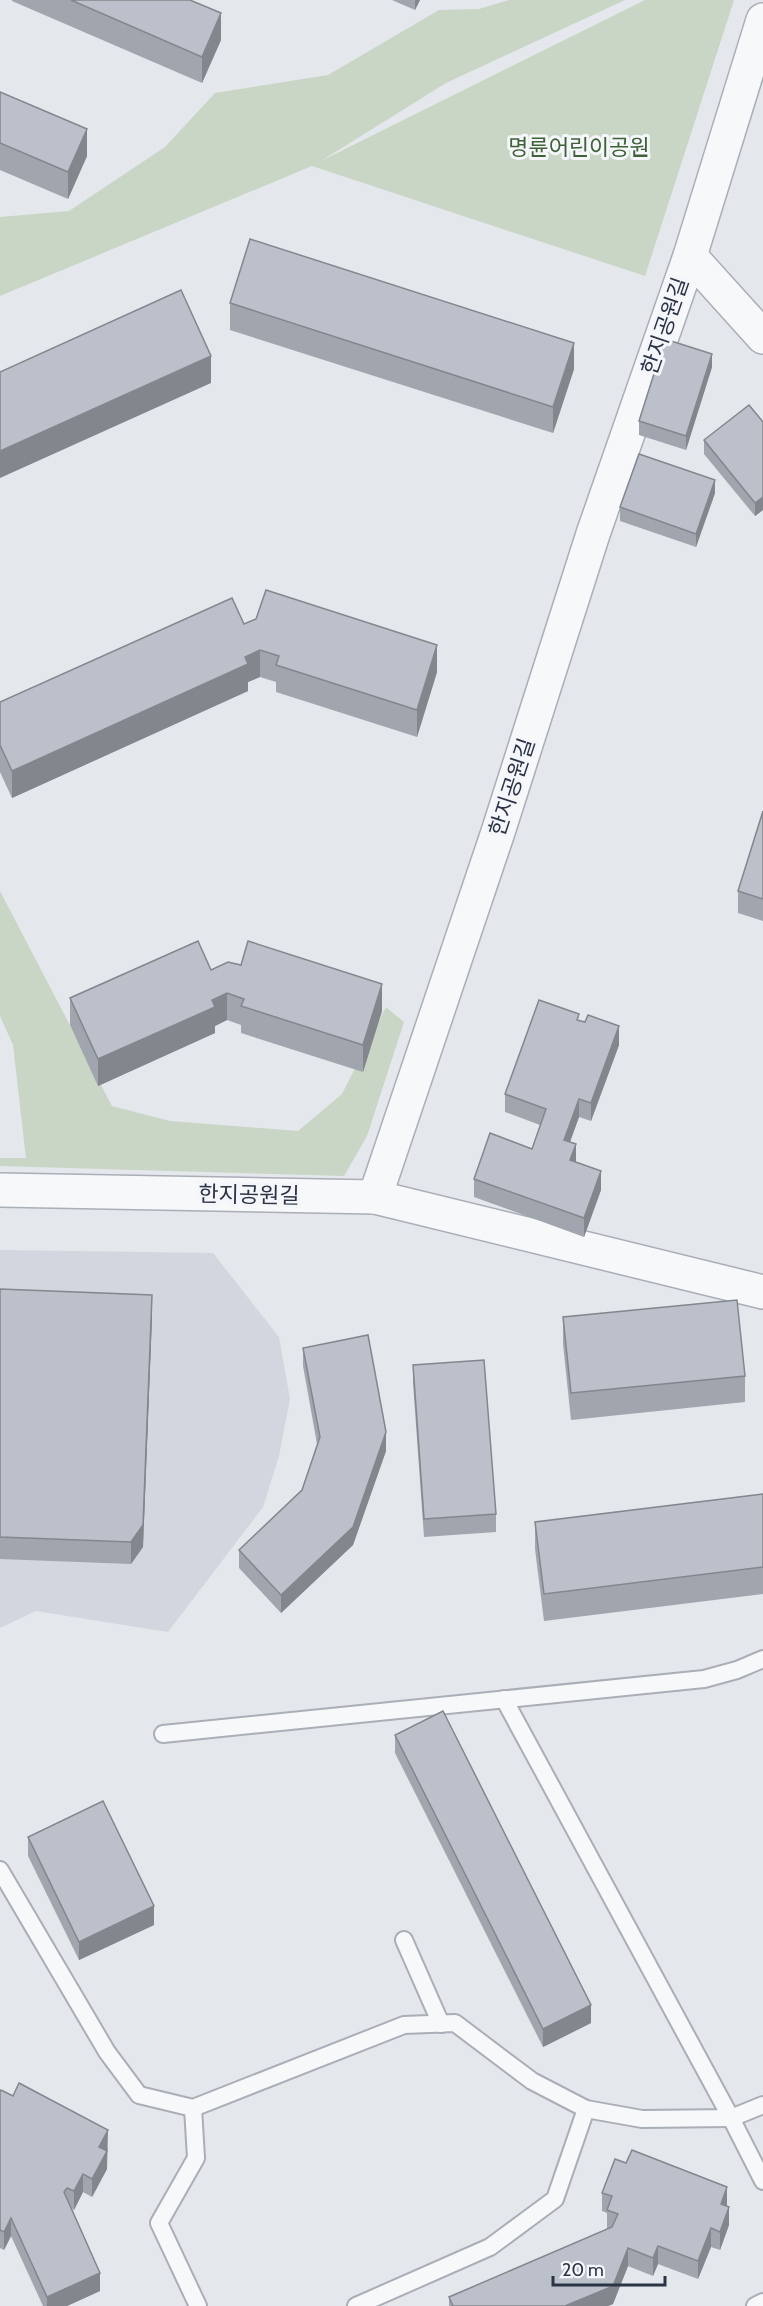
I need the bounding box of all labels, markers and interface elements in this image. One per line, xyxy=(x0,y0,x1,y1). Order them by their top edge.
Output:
park label: 명륜어린이공원 xyxy=(508,134,650,161)
street label: 한지공원길 xyxy=(636,274,694,378)
street label: 한지공원길 xyxy=(484,735,540,839)
street label: 한지공원길 xyxy=(198,1181,300,1209)
scale bar xyxy=(553,2249,666,2287)
text: 20 m xyxy=(562,2259,604,2281)

